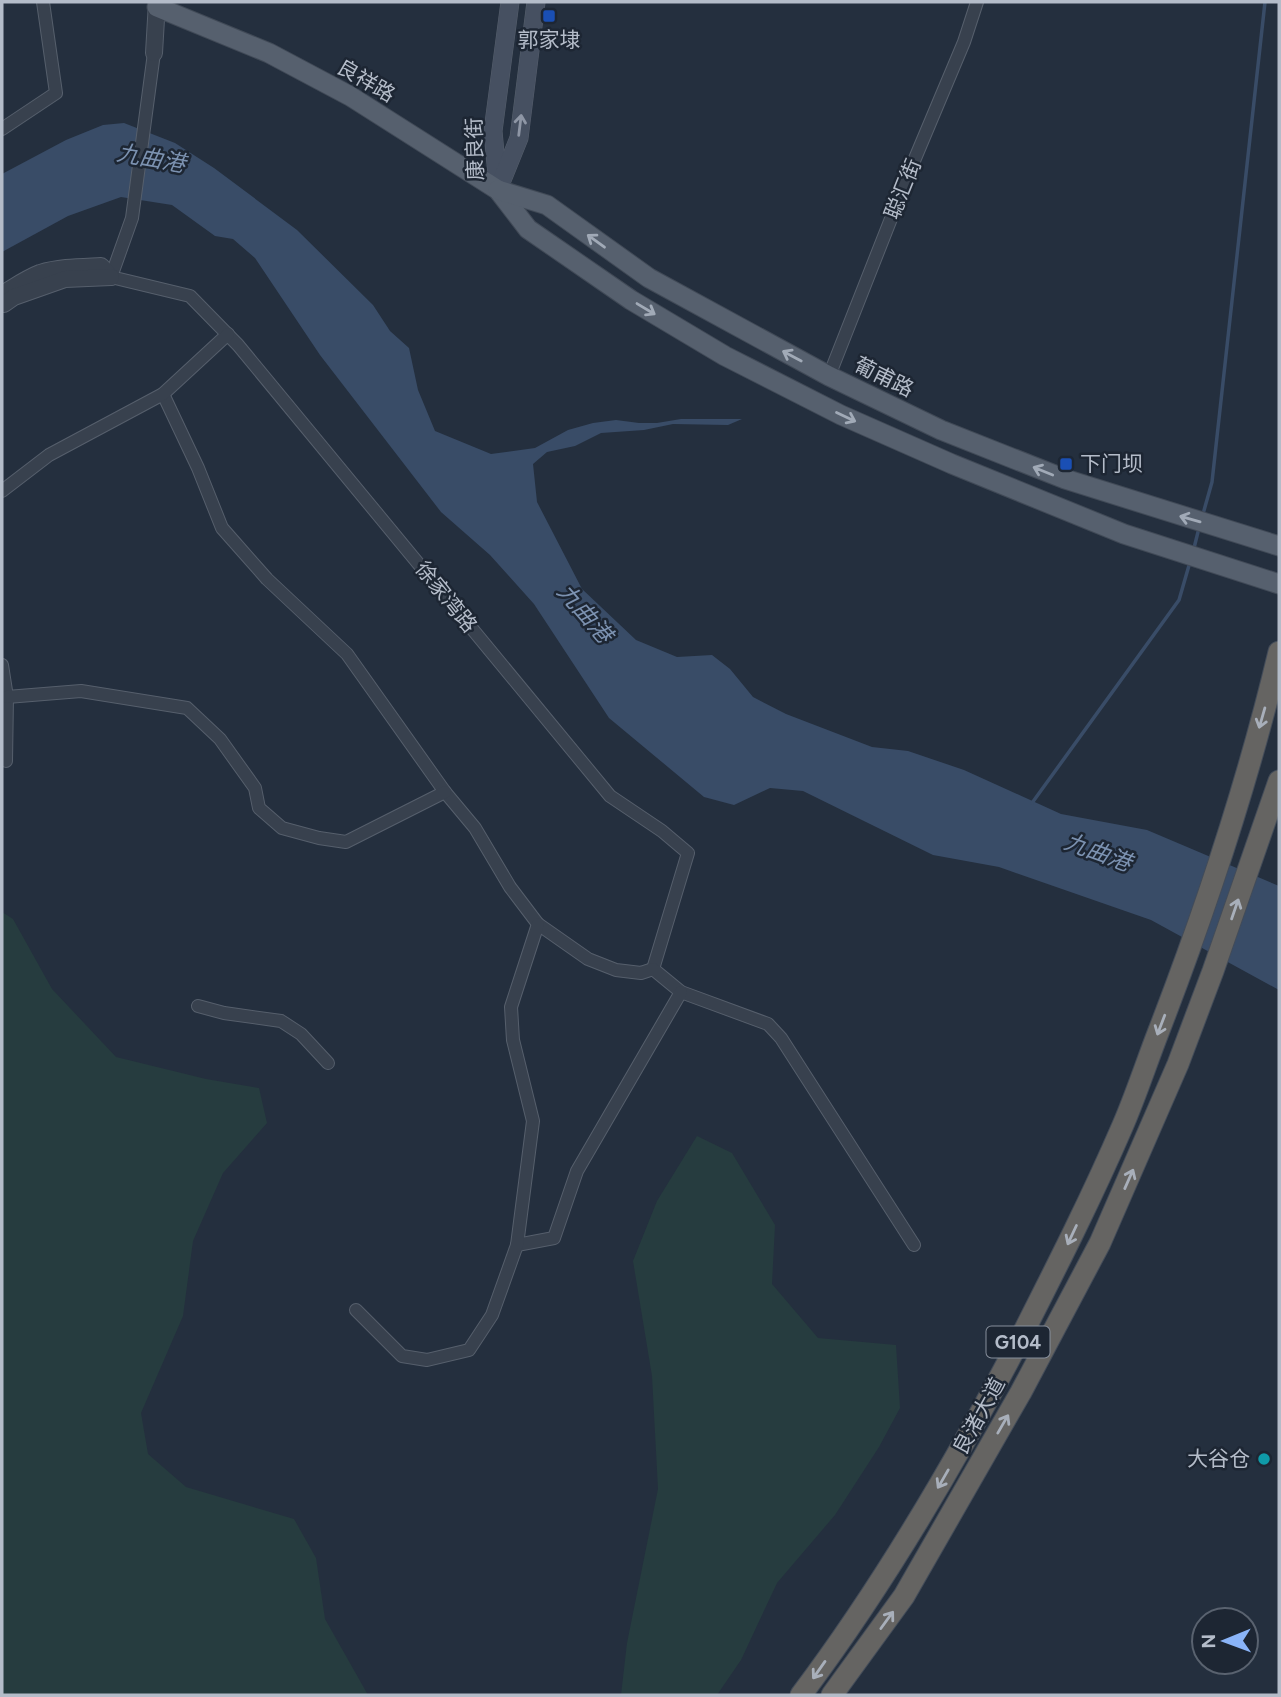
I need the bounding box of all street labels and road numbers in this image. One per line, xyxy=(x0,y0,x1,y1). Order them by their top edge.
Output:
street label: 良祥路 xyxy=(333,54,400,107)
street label: 康良街 xyxy=(461,117,488,181)
street label: 聪汇街 xyxy=(879,155,926,223)
street label: 葡甫路 xyxy=(850,352,918,402)
street label: 徐家湾路 xyxy=(410,556,483,637)
road number: G104 xyxy=(986,1326,1050,1358)
street label: 良渚大道 xyxy=(947,1373,1010,1459)

